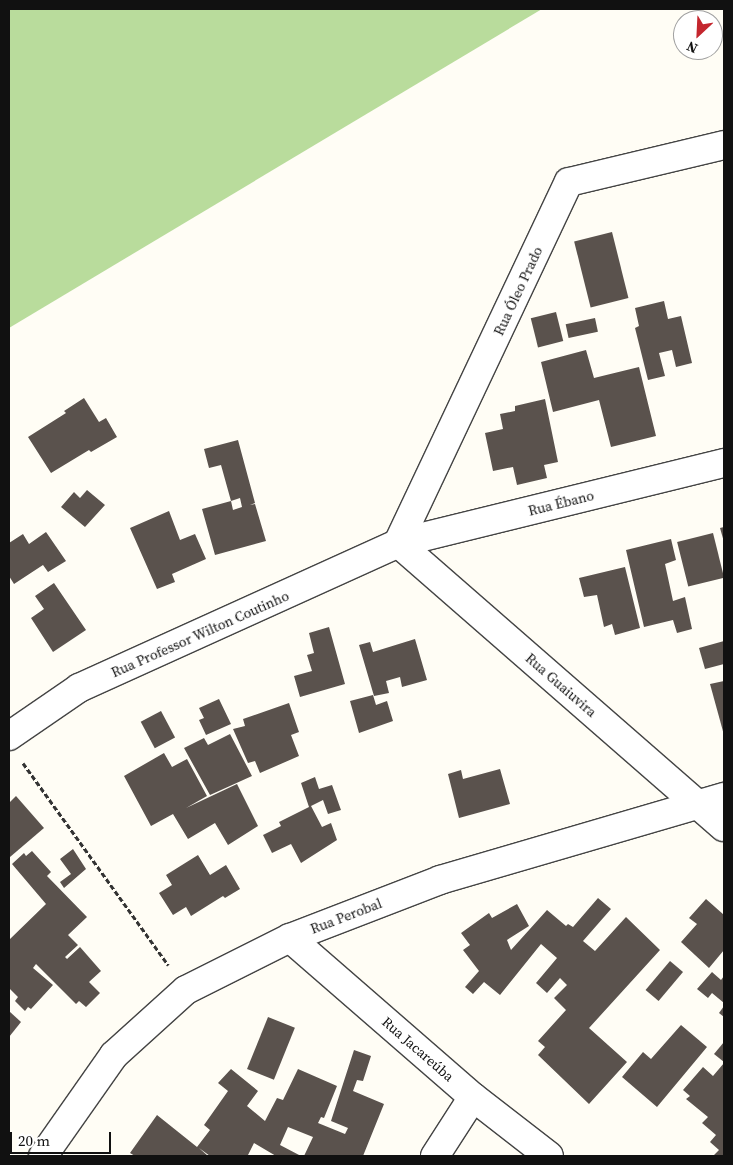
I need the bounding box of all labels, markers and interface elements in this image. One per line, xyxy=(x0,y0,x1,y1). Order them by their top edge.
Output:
north arrow xyxy=(673,10,723,60)
text: N xyxy=(683,36,701,59)
street label: Rua Óleo Prado xyxy=(490,244,546,338)
street label: Rua Ébano xyxy=(526,487,596,519)
street label: Rua Professor Wilton Coutinho xyxy=(108,587,292,681)
street label: Rua Guaiuvira xyxy=(522,650,600,720)
street label: Rua Perobal xyxy=(308,895,384,937)
street label: Rua Jacareúba xyxy=(379,1013,457,1085)
scale bar xyxy=(12,1122,114,1154)
text: 20 m xyxy=(18,1130,50,1151)

